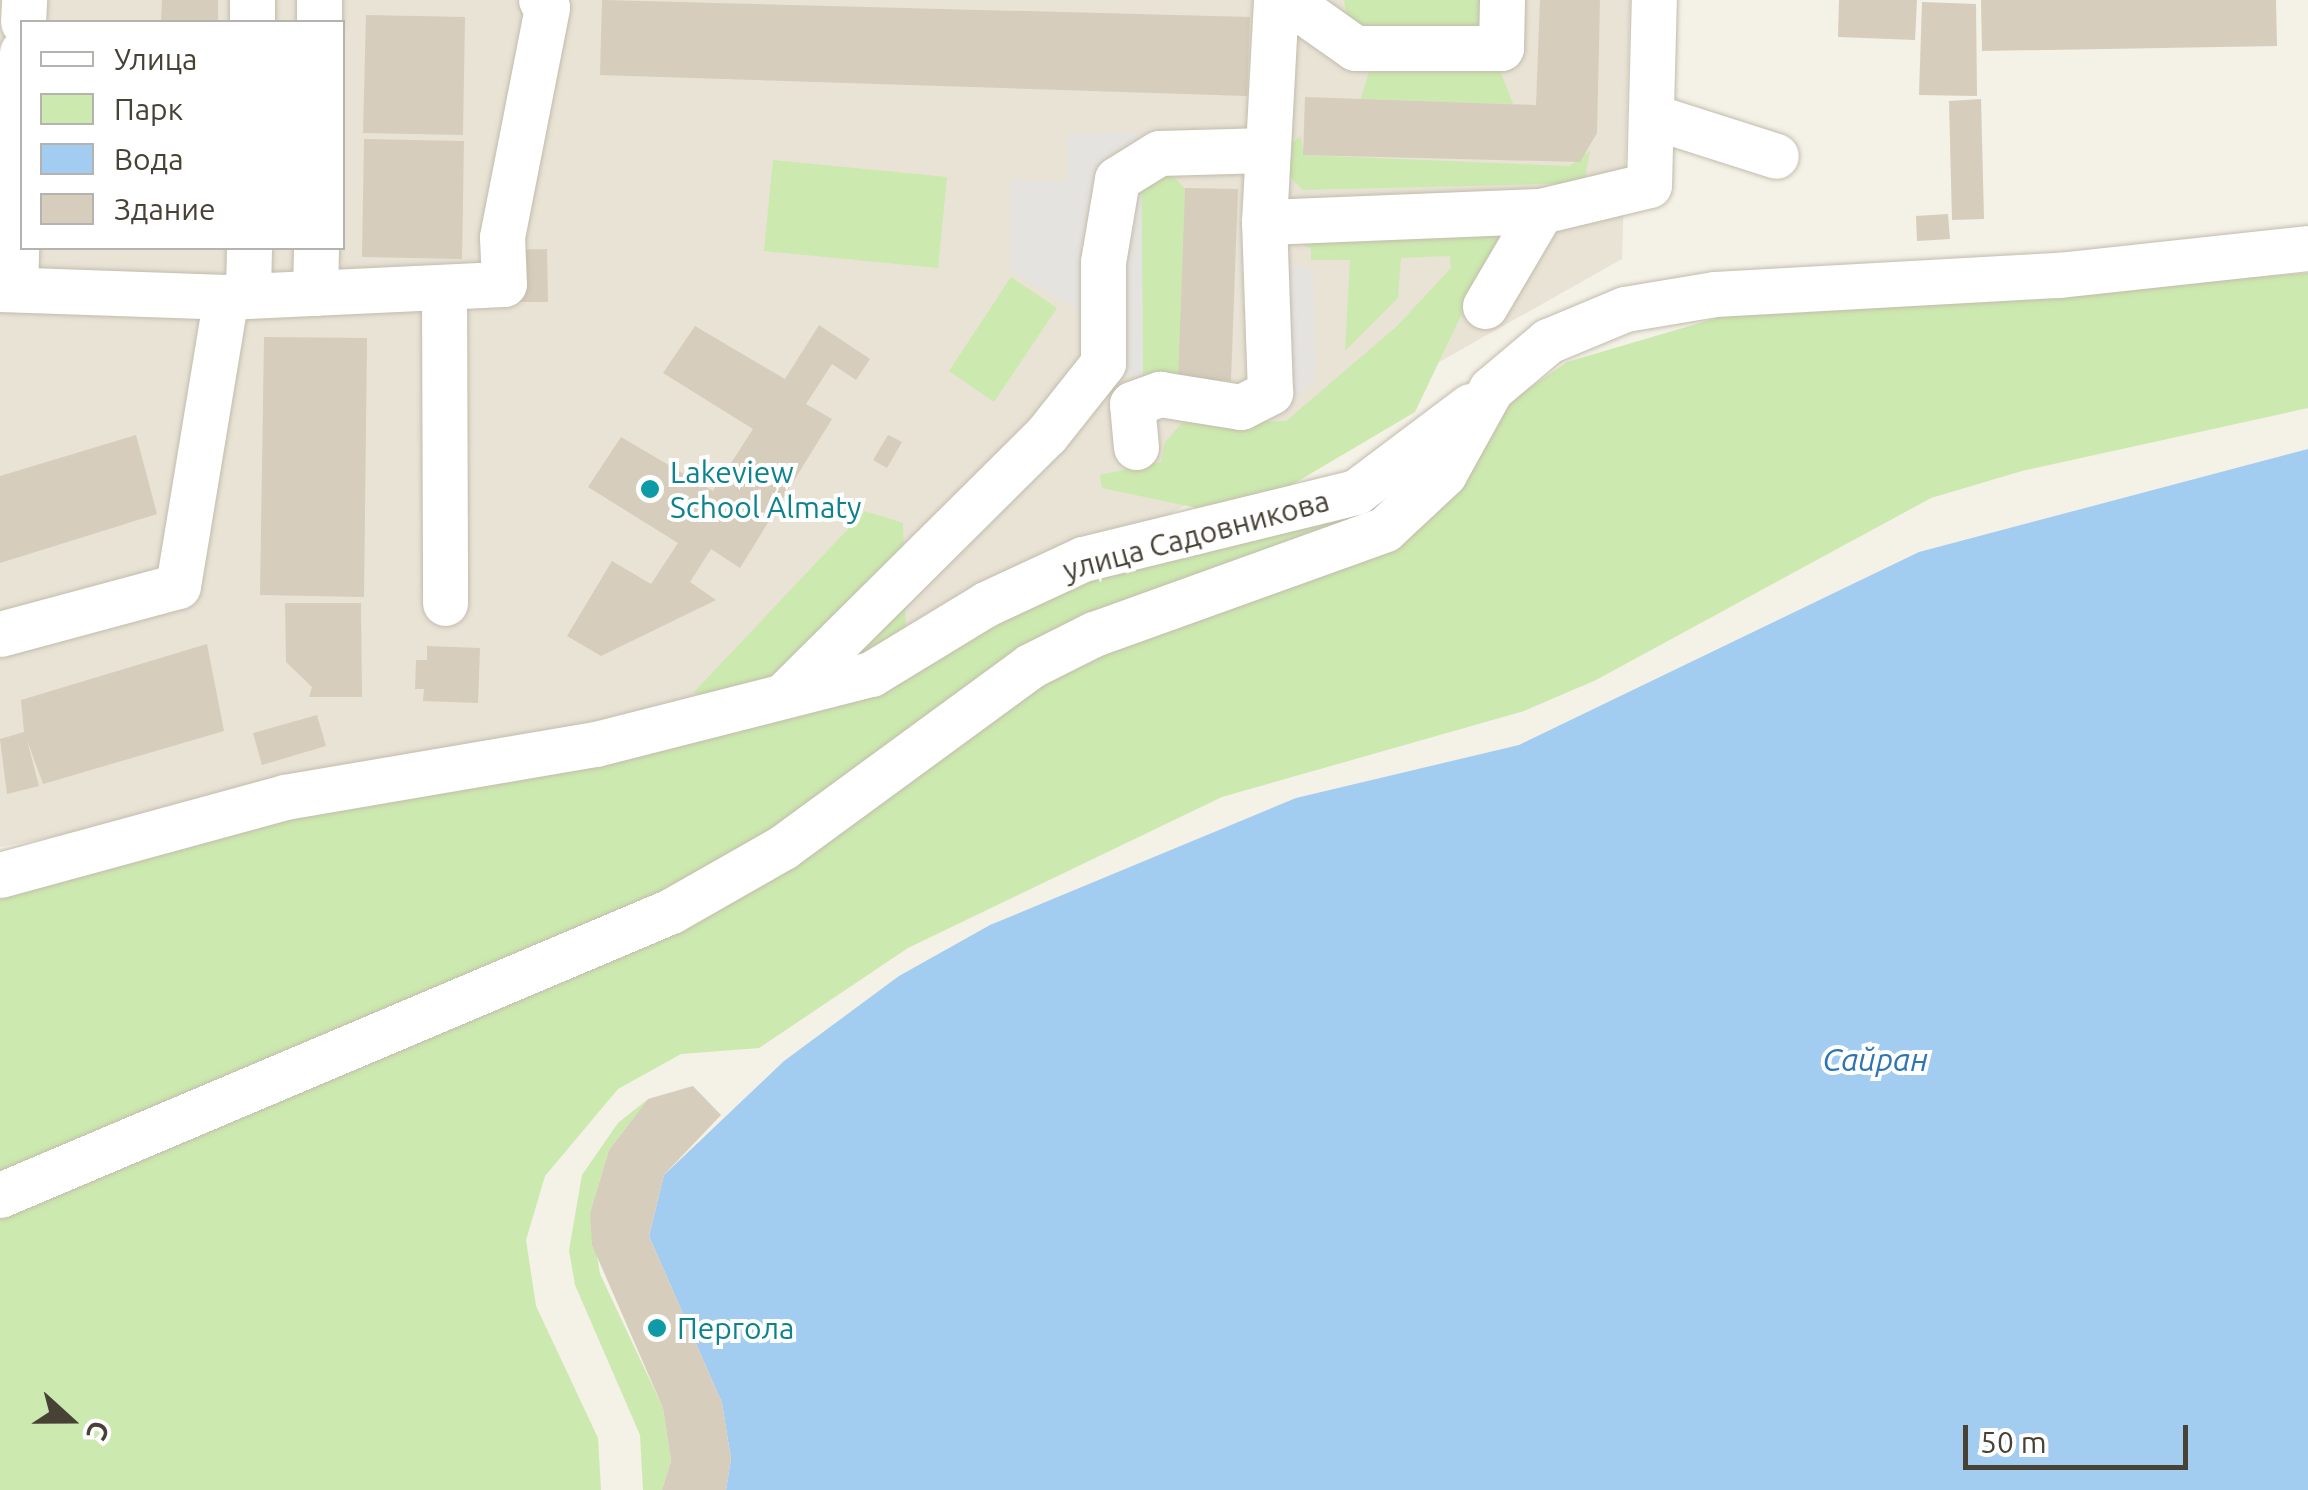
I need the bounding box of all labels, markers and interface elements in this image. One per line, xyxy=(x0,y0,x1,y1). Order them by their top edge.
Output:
legend xyxy=(20,20,345,250)
text: Улица xyxy=(114,42,198,76)
text: Парк xyxy=(114,92,183,126)
text: Вода xyxy=(114,142,184,176)
text: Здание xyxy=(114,192,216,226)
place label: Lakeview School Almaty xyxy=(670,454,862,524)
marker: Lakeview School Almaty xyxy=(639,478,661,500)
street label: улица Садовникова xyxy=(1059,482,1333,588)
water label: Сайран xyxy=(1822,1040,1928,1078)
place label: Пергола xyxy=(677,1310,794,1346)
marker: Пергола xyxy=(646,1317,668,1339)
north arrow xyxy=(20,1370,120,1470)
scale bar xyxy=(1968,1405,2193,1467)
text: С xyxy=(81,1417,116,1445)
text: 50 m xyxy=(1980,1425,2047,1459)

